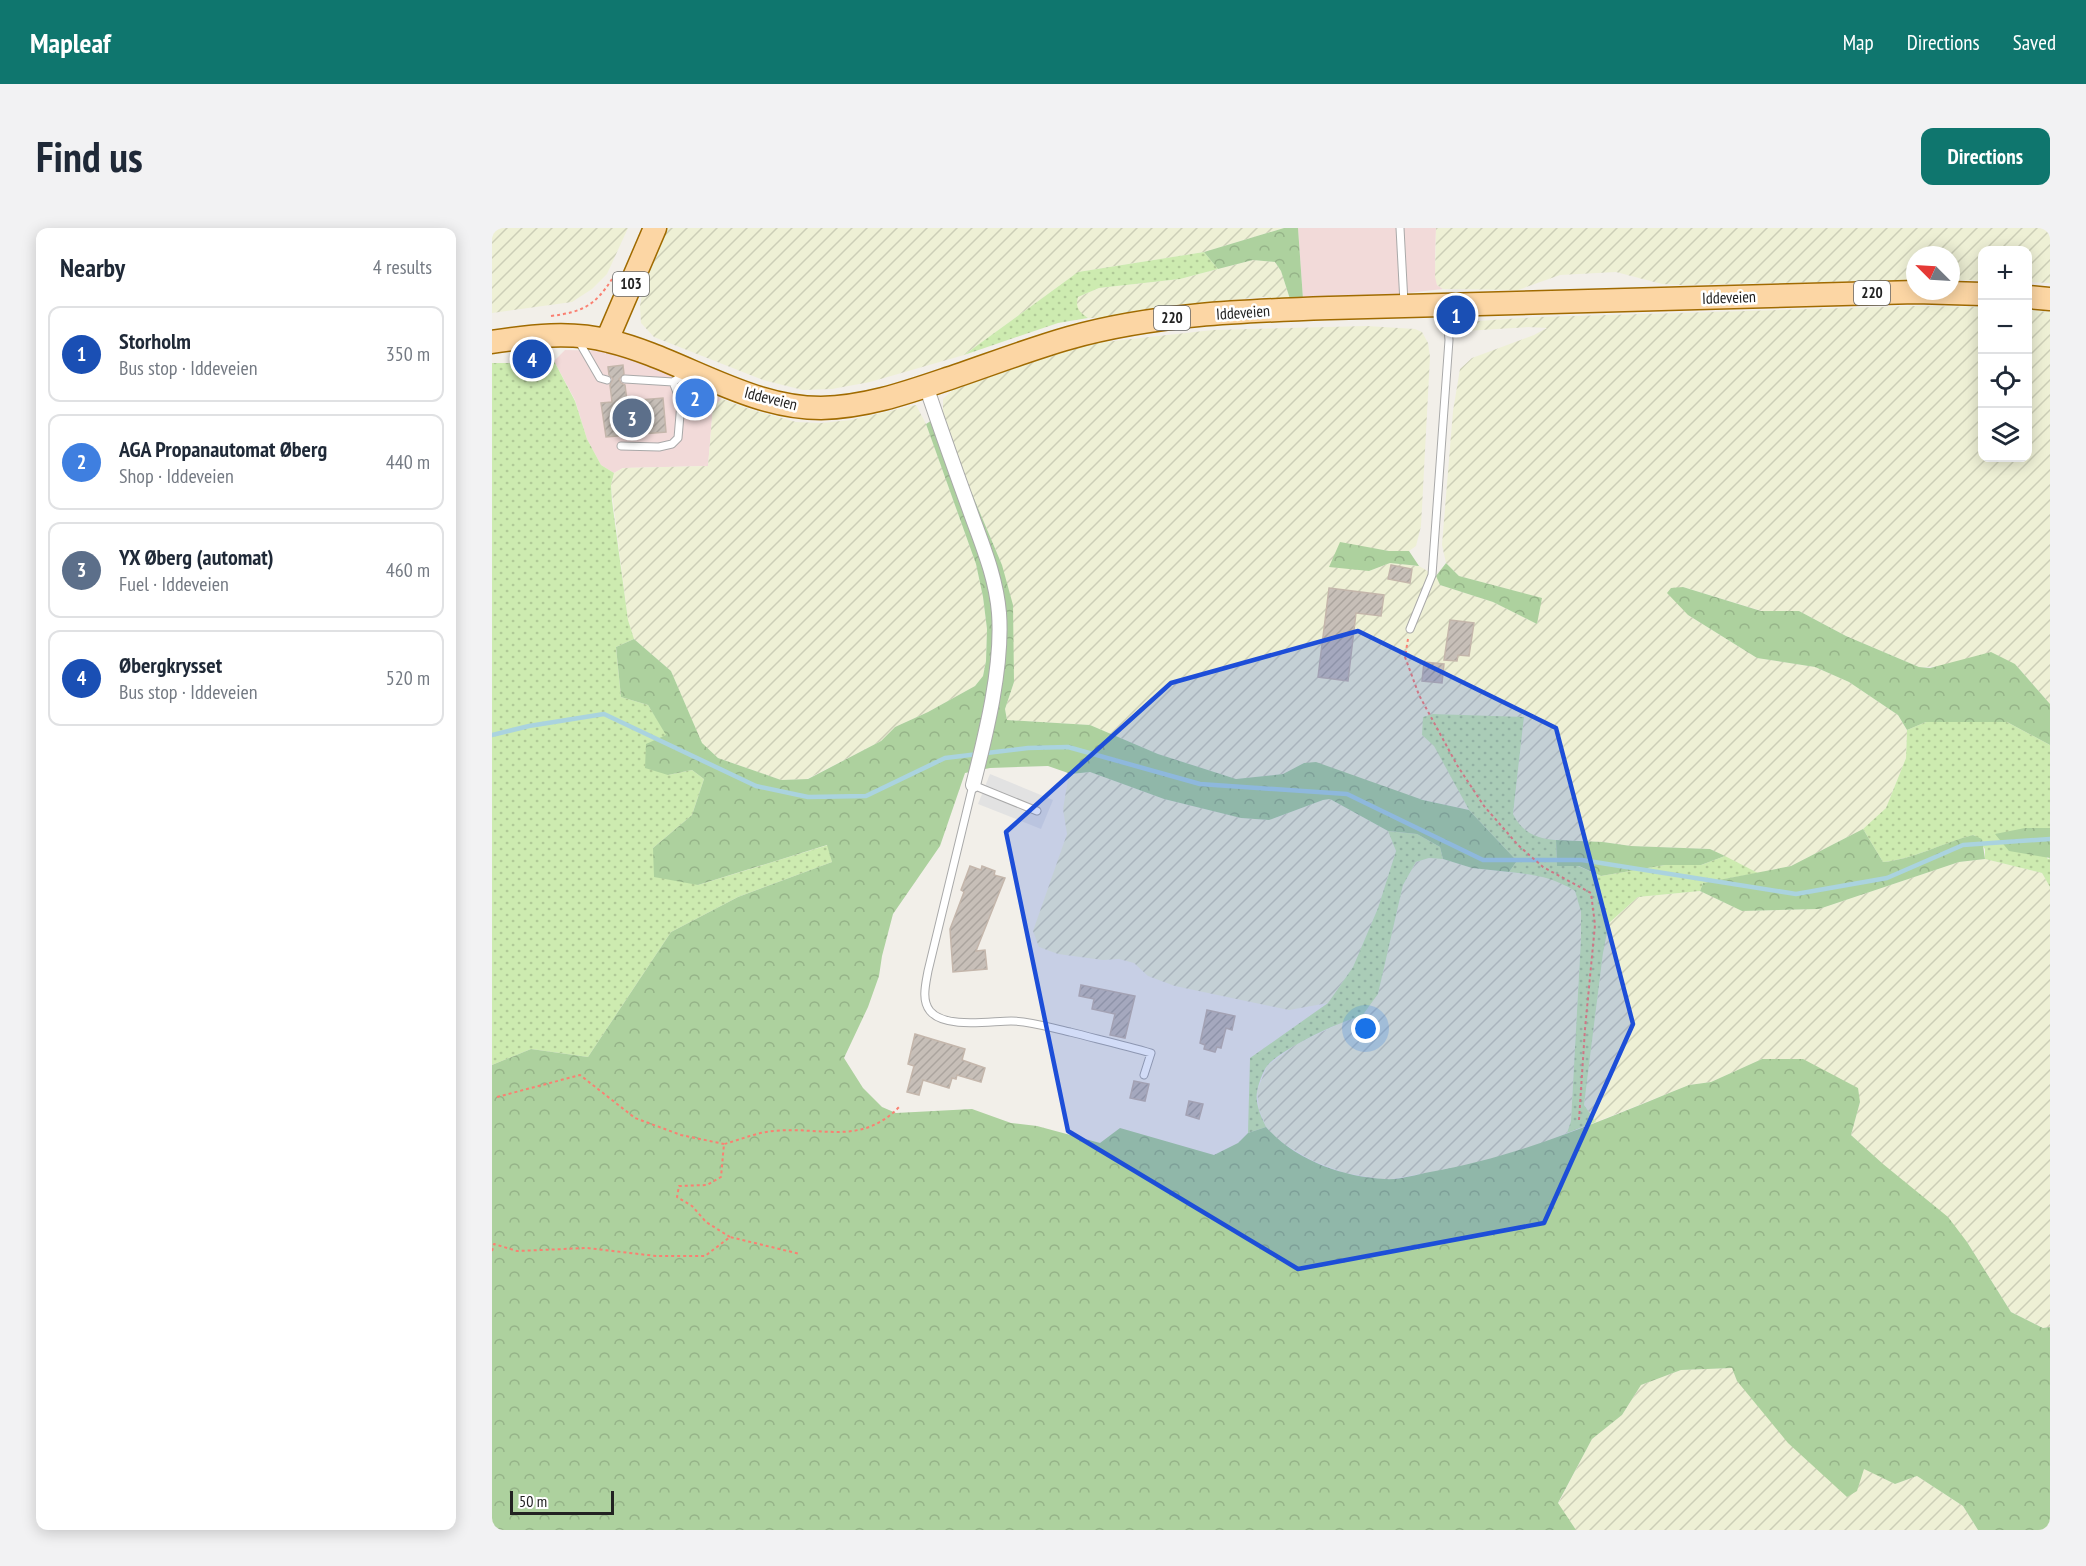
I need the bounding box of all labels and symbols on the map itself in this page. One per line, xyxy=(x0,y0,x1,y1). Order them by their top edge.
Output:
north arrow xyxy=(1906,246,1960,300)
road number: 103 xyxy=(613,272,649,296)
road number: 220 xyxy=(1854,281,1890,305)
street label: Iddeveien xyxy=(1702,286,1756,308)
pin: 1 xyxy=(1436,292,1476,338)
street label: Iddeveien xyxy=(1215,300,1271,324)
road number: 220 xyxy=(1154,306,1190,330)
pin: 4 xyxy=(512,336,552,382)
pin: 2 xyxy=(676,376,714,420)
street label: Iddeveien xyxy=(742,382,800,414)
pin: 3 xyxy=(612,396,652,441)
your location xyxy=(1351,1014,1380,1043)
scale bar xyxy=(510,1488,614,1516)

